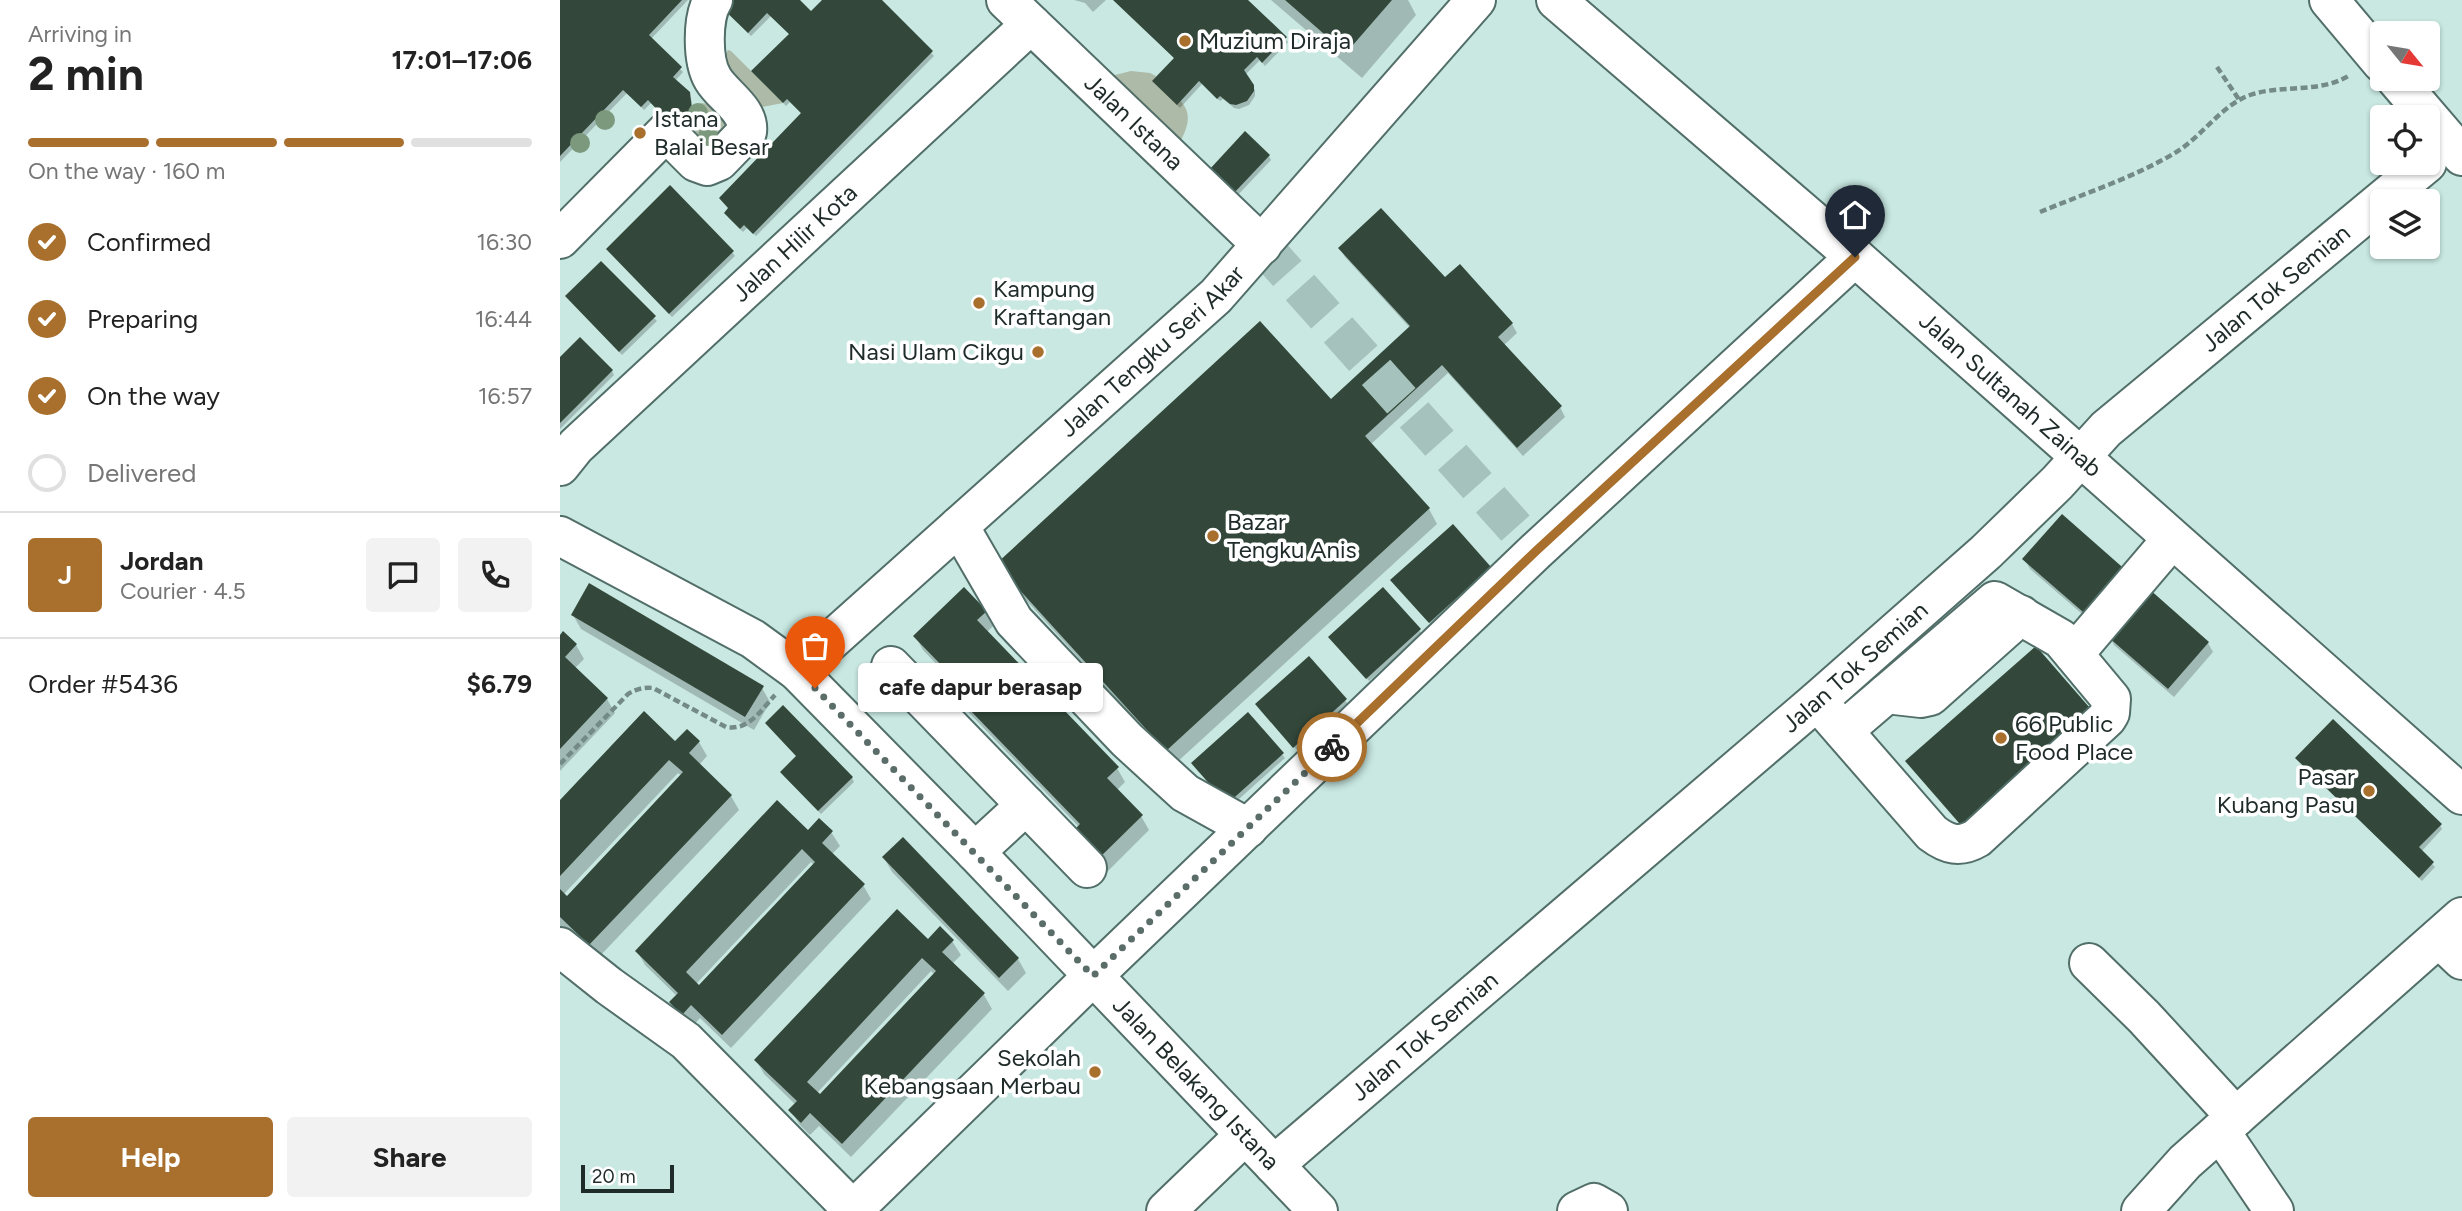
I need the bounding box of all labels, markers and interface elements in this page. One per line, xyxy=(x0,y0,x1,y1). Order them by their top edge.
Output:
text: Arriving in xyxy=(28,20,132,48)
north arrow xyxy=(2370,21,2440,91)
map controls xyxy=(2370,21,2440,259)
place label: Muzium Diraja xyxy=(1199,26,1351,55)
marker: Muzium Diraja xyxy=(1177,33,1193,49)
text: 17:01–17:06 xyxy=(391,44,532,76)
text: 2 min xyxy=(28,46,144,102)
street label: Jalan Istana xyxy=(1079,68,1190,176)
place label: Istana Balai Besar xyxy=(654,104,769,161)
button: locate xyxy=(2370,105,2440,175)
marker: Istana Balai Besar xyxy=(632,125,648,141)
text: On the way · 160 m xyxy=(28,157,225,185)
street label: Jalan Hilir Kota xyxy=(726,178,863,308)
pin xyxy=(1825,185,1885,257)
button: layers xyxy=(2370,189,2440,259)
icon: home xyxy=(1836,196,1874,234)
street label: Jalan Tok Semian xyxy=(2195,218,2356,358)
icon: check xyxy=(28,223,66,261)
text: Confirmed xyxy=(87,226,211,258)
text: 16:30 xyxy=(476,228,532,256)
street label: Jalan Tengku Seri Akar xyxy=(1054,259,1250,443)
place label: Kampung Kraftangan xyxy=(993,274,1111,331)
marker: Kampung Kraftangan xyxy=(971,295,987,311)
icon: check xyxy=(28,300,66,338)
text: Preparing xyxy=(87,303,198,335)
text: 16:44 xyxy=(475,305,532,333)
street label: Jalan Sultanah Zainab xyxy=(1914,306,2108,483)
place label: Nasi Ulam Cikgu xyxy=(848,337,1024,366)
marker: Nasi Ulam Cikgu xyxy=(1030,344,1046,360)
icon: check xyxy=(28,377,66,415)
text: On the way xyxy=(87,380,220,412)
text: 16:57 xyxy=(478,382,532,410)
text: Delivered xyxy=(87,457,196,489)
place label: Bazar Tengku Anis xyxy=(1227,507,1357,564)
marker: Bazar Tengku Anis xyxy=(1205,528,1221,544)
button: chat xyxy=(366,538,440,612)
button: phone xyxy=(458,538,532,612)
text: Jordan xyxy=(120,545,203,577)
text: J xyxy=(58,559,72,591)
text: Courier · 4.5 xyxy=(120,577,246,605)
street label: Jalan Tok Semian xyxy=(1776,595,1933,739)
pin xyxy=(785,616,845,688)
icon: bag xyxy=(796,627,834,665)
callout: cafe dapur berasap xyxy=(857,664,1102,712)
text: Order #5436 xyxy=(28,668,178,700)
text: $6.79 xyxy=(467,668,532,700)
text: cafe dapur berasap xyxy=(879,673,1082,701)
place label: 66 Public Food Place xyxy=(2015,709,2133,766)
courier xyxy=(1297,712,1367,782)
icon: bike xyxy=(1313,728,1351,766)
marker: 66 Public Food Place xyxy=(1993,730,2009,746)
place label: Pasar Kubang Pasu xyxy=(2217,762,2355,819)
marker: Pasar Kubang Pasu xyxy=(2361,783,2377,799)
street label: Jalan Tok Semian xyxy=(1345,965,1504,1107)
street label: Jalan Belakang Istana xyxy=(1107,990,1286,1176)
place label: Sekolah Kebangsaan Merbau xyxy=(863,1043,1081,1100)
marker: Sekolah Kebangsaan Merbau xyxy=(1087,1064,1103,1080)
button: Help xyxy=(28,1117,273,1197)
button: Share xyxy=(287,1117,532,1197)
scale bar xyxy=(581,1162,674,1194)
text: 20 m xyxy=(592,1165,636,1188)

